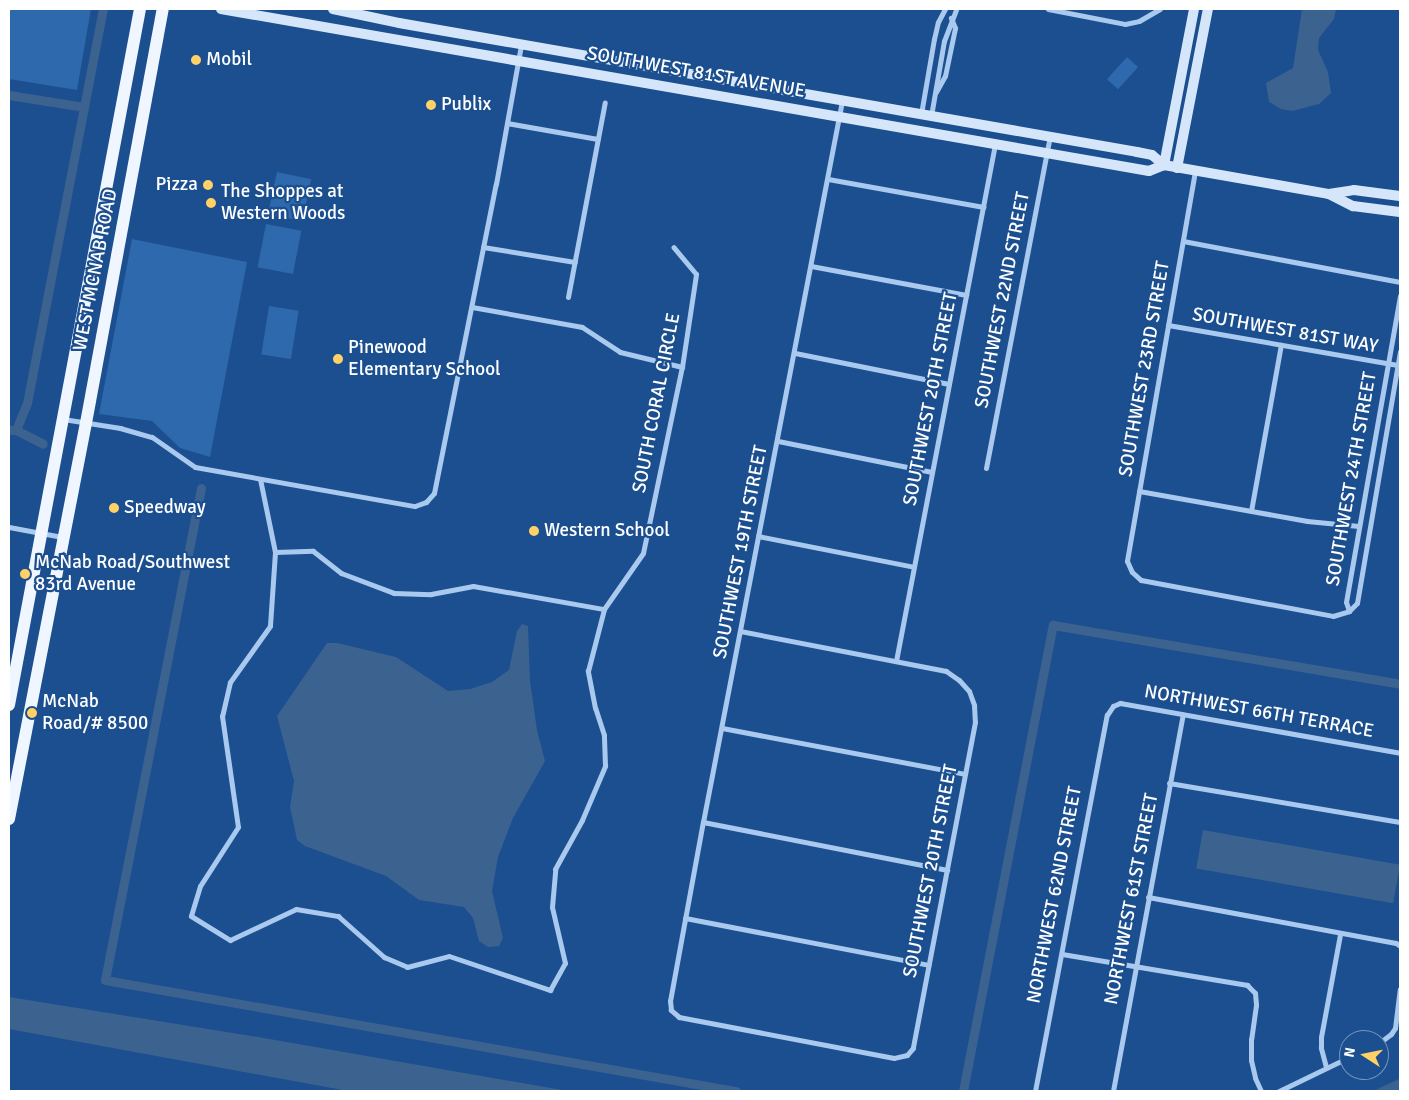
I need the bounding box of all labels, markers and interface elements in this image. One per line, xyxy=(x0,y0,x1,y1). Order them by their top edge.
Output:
street label: SOUTHWEST 81ST AVENUE xyxy=(585,43,807,103)
place label: Mobil xyxy=(206,49,252,71)
marker: Mobil xyxy=(190,54,202,66)
place label: Publix xyxy=(441,94,491,116)
marker: Publix xyxy=(425,99,437,111)
place label: Pizza xyxy=(155,174,198,196)
marker: Pizza xyxy=(202,179,214,191)
place label: The Shoppes at Western Woods xyxy=(221,181,345,225)
street label: WEST MCNAB ROAD xyxy=(69,187,123,353)
street label: SOUTHWEST 22ND STREET xyxy=(971,190,1035,410)
marker: The Shoppes at Western Woods xyxy=(205,197,217,209)
street label: SOUTHWEST 23RD STREET xyxy=(1115,259,1175,479)
street label: SOUTHWEST 20TH STREET xyxy=(899,290,963,508)
street label: SOUTHWEST 81ST WAY xyxy=(1190,303,1380,359)
street label: SOUTH CORAL CIRCLE xyxy=(628,311,686,495)
place label: Pinewood Elementary School xyxy=(348,337,501,381)
marker: Pinewood Elementary School xyxy=(332,353,344,365)
street label: SOUTHWEST 24TH STREET xyxy=(1322,370,1382,588)
street label: SOUTHWEST 19TH STREET xyxy=(709,443,773,661)
place label: Speedway xyxy=(124,497,206,519)
marker: Speedway xyxy=(108,502,120,514)
place label: Western School xyxy=(544,520,670,542)
marker: Western School xyxy=(528,525,540,537)
place label: McNab Road/Southwest 83rd Avenue xyxy=(35,552,230,596)
marker: McNab Road/Southwest 83rd Avenue xyxy=(19,568,31,580)
street label: NORTHWEST 66TH TERRACE xyxy=(1142,681,1376,743)
place label: McNab Road/# 8500 xyxy=(42,691,148,735)
marker: McNab Road/# 8500 xyxy=(26,707,38,719)
street label: SOUTHWEST 20TH STREET xyxy=(899,762,963,980)
street label: NORTHWEST 62ND STREET xyxy=(1023,784,1087,1006)
street label: NORTHWEST 61ST STREET xyxy=(1100,791,1164,1007)
north arrow xyxy=(1339,1030,1389,1080)
text: N xyxy=(1340,1046,1359,1059)

